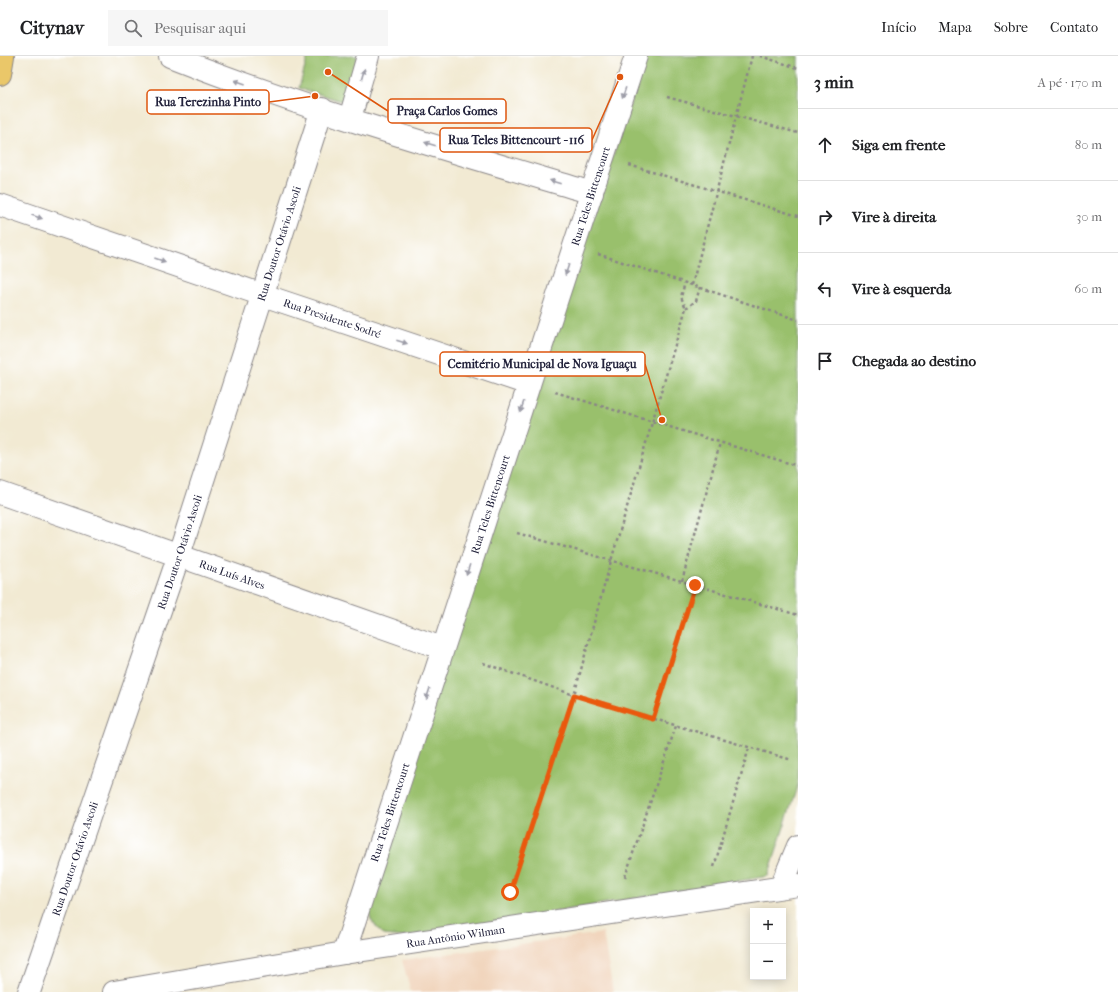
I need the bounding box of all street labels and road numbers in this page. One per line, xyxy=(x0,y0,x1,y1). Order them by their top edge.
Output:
street label: Rua Teles Bittencourt xyxy=(568,145,613,247)
street label: Rua Doutor Otávio Ascoli xyxy=(254,184,304,303)
street label: Rua Presidente Sodré xyxy=(282,296,383,341)
street label: Rua Teles Bittencourt xyxy=(468,453,512,555)
street label: Rua Doutor Otávio Ascoli xyxy=(154,492,205,611)
street label: Rua Luís Alves xyxy=(197,557,267,592)
street label: Rua Teles Bittencourt xyxy=(368,761,412,863)
street label: Rua Doutor Otávio Ascoli xyxy=(49,799,101,918)
street label: Rua Antônio Wilman xyxy=(405,922,506,950)

